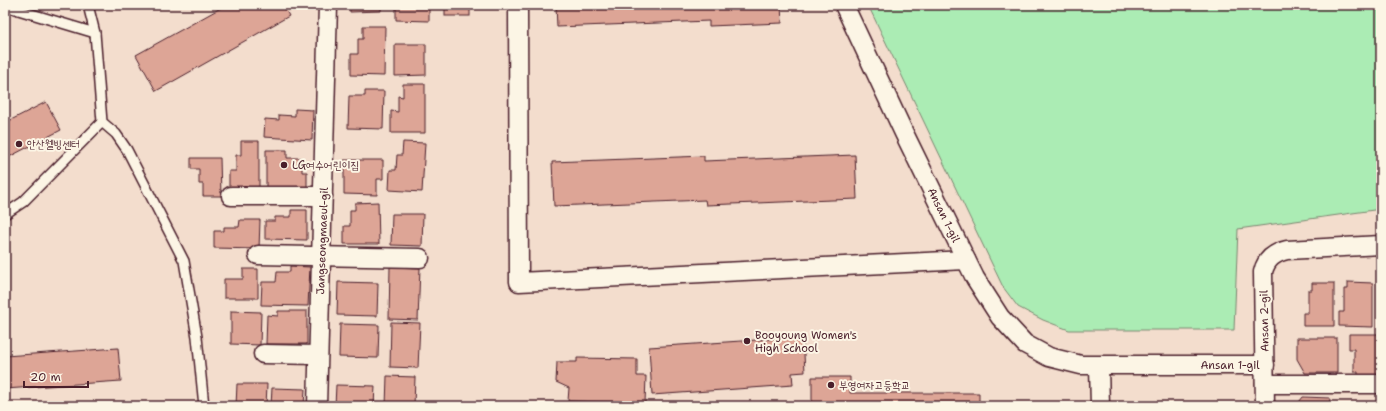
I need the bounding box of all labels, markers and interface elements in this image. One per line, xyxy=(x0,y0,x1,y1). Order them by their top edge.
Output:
place label: 안산웰빙센터 xyxy=(27,137,80,152)
marker: 안산웰빙센터 xyxy=(14,139,24,149)
place label: LG여수어린이집 xyxy=(292,158,359,173)
marker: LG여수어린이집 xyxy=(279,160,289,170)
street label: Ansan 1-gil xyxy=(924,185,964,246)
street label: Jangseongmaeul-gil xyxy=(313,186,332,295)
street label: Ansan 2-gil xyxy=(1256,289,1273,352)
place label: Booyoung Women's High School xyxy=(755,328,857,356)
marker: Booyoung Women's High School xyxy=(742,336,752,346)
street label: Ansan 1-gil xyxy=(1200,358,1260,373)
scale bar xyxy=(24,363,88,389)
text: 20 m xyxy=(30,369,61,385)
place label: 부영여자고등학교 xyxy=(839,378,910,393)
marker: 부영여자고등학교 xyxy=(826,380,836,390)

